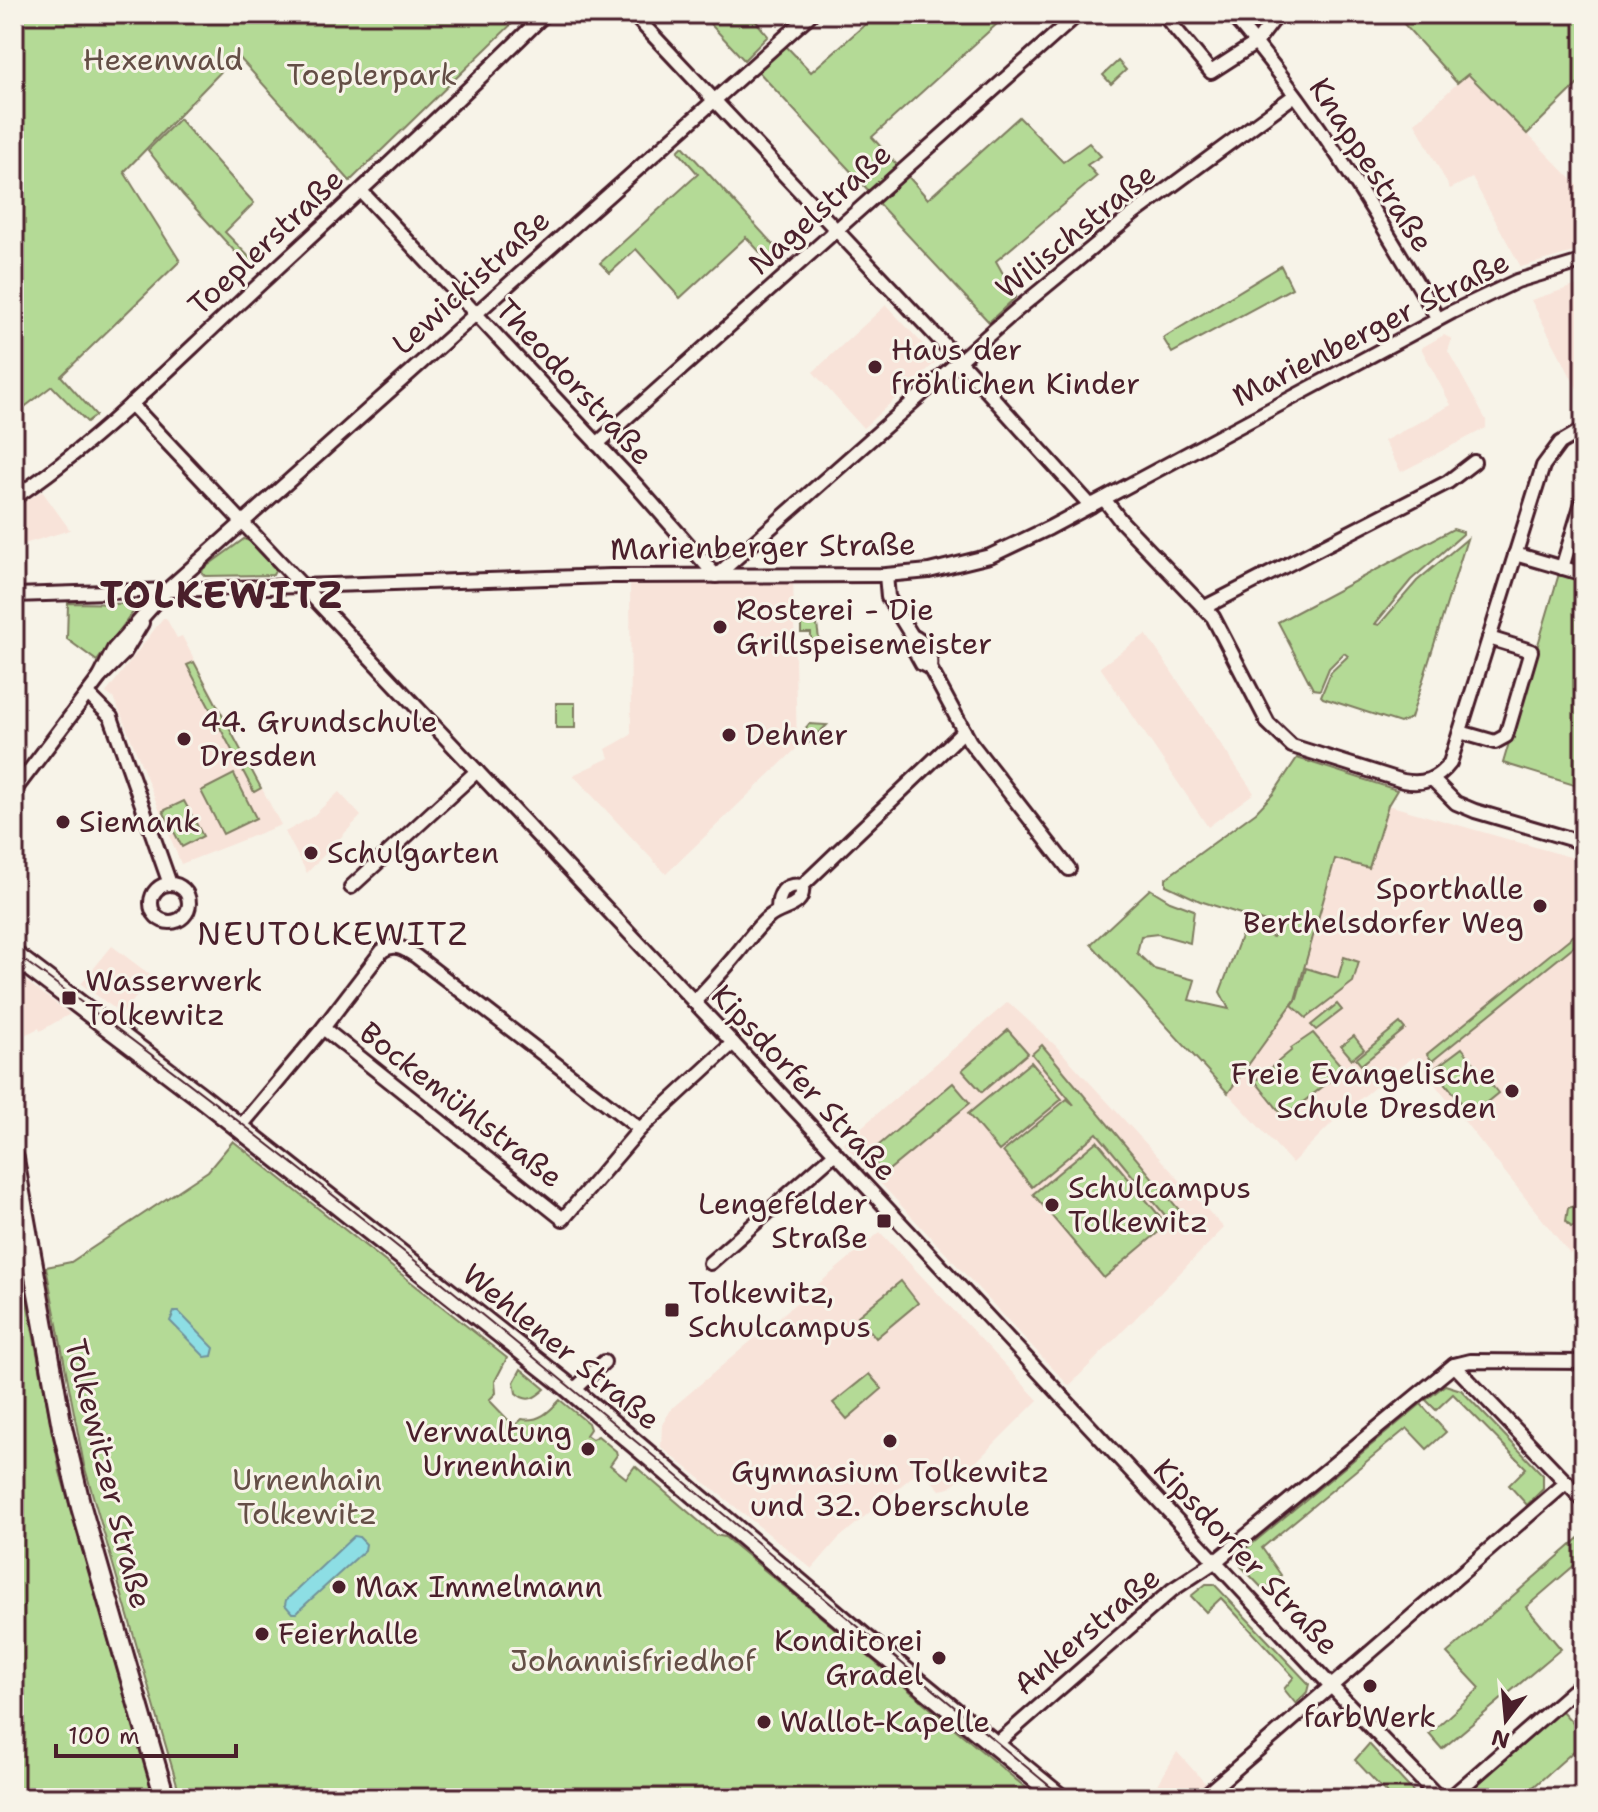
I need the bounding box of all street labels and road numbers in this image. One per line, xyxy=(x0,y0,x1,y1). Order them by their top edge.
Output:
street label: Knappestraße xyxy=(1300,70,1443,260)
street label: Nagelstraße xyxy=(739,133,900,284)
street label: Wilischstraße xyxy=(987,153,1165,308)
street label: Toeplerstraße xyxy=(179,159,353,325)
street label: Lewickistraße xyxy=(383,200,559,364)
street label: Marienberger Straße xyxy=(1225,241,1516,416)
street label: Theodorstraße xyxy=(486,289,662,474)
street label: Marienberger Straße xyxy=(610,523,916,570)
street label: Kipsdorfer Straße xyxy=(702,975,906,1190)
street label: Bockemühlstraße xyxy=(351,1012,572,1197)
street label: Wehlener Straße xyxy=(454,1254,669,1439)
street label: Tolkewitzer Straße xyxy=(55,1335,162,1613)
street label: Kipsdorfer Straße xyxy=(1144,1449,1348,1664)
street label: Ankerstraße xyxy=(1005,1557,1169,1704)

